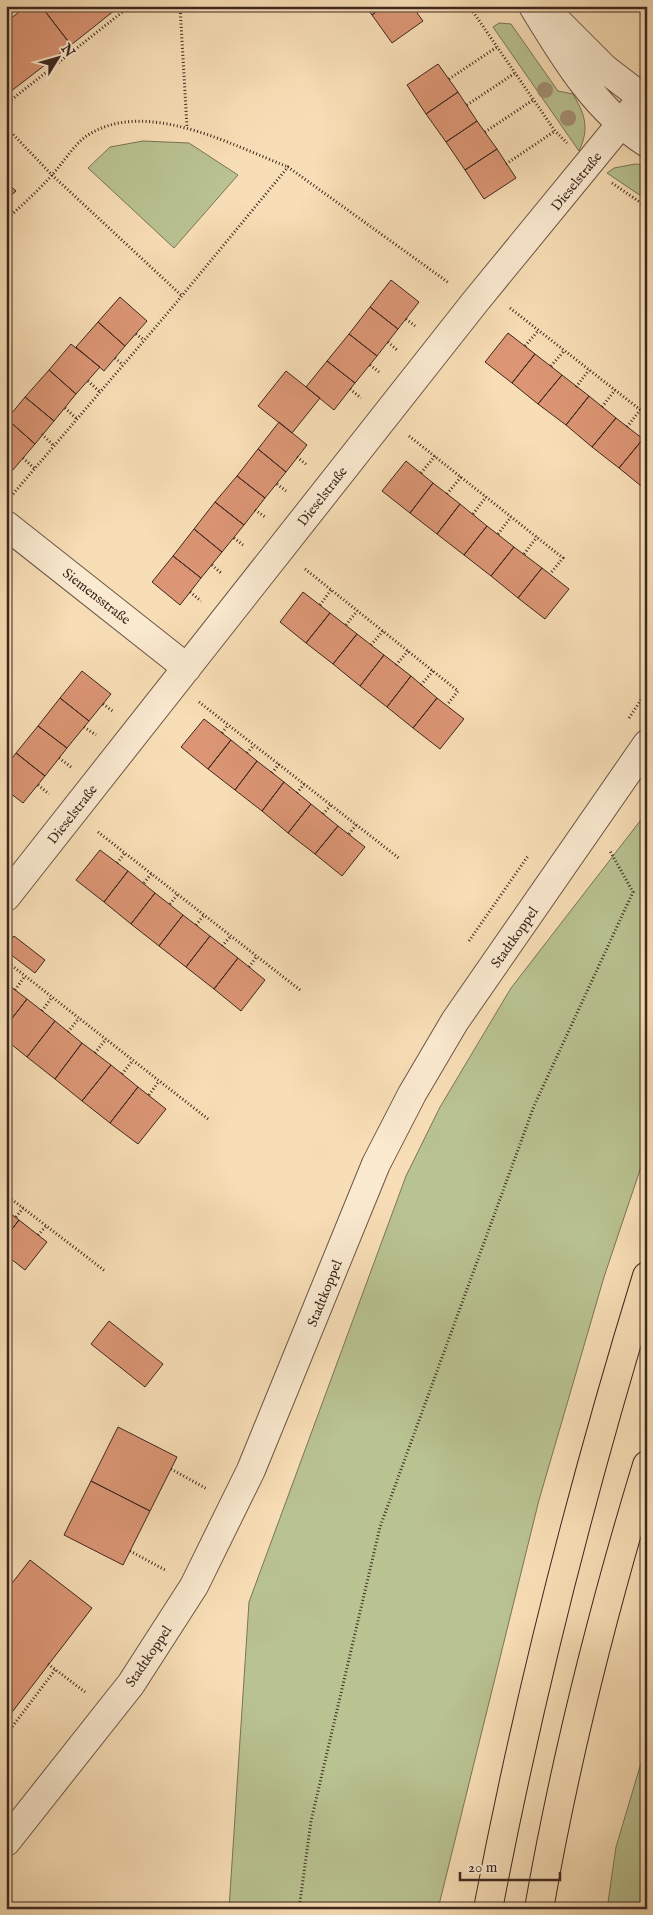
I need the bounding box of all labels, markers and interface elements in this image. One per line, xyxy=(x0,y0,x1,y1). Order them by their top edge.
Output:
north arrow xyxy=(32,32,82,82)
text: N xyxy=(56,40,78,61)
street label: Dieselstraße xyxy=(547,148,607,215)
street label: Dieselstraße xyxy=(294,463,352,530)
street label: Siemensstraße xyxy=(59,565,134,629)
street label: Dieselstraße xyxy=(44,781,102,848)
street label: Stadtkoppel xyxy=(487,903,543,972)
street label: Stadtkoppel xyxy=(303,1257,347,1330)
street label: Stadtkoppel xyxy=(122,1622,176,1691)
scale bar xyxy=(460,1850,560,1882)
text: 20 m xyxy=(468,1858,498,1877)

